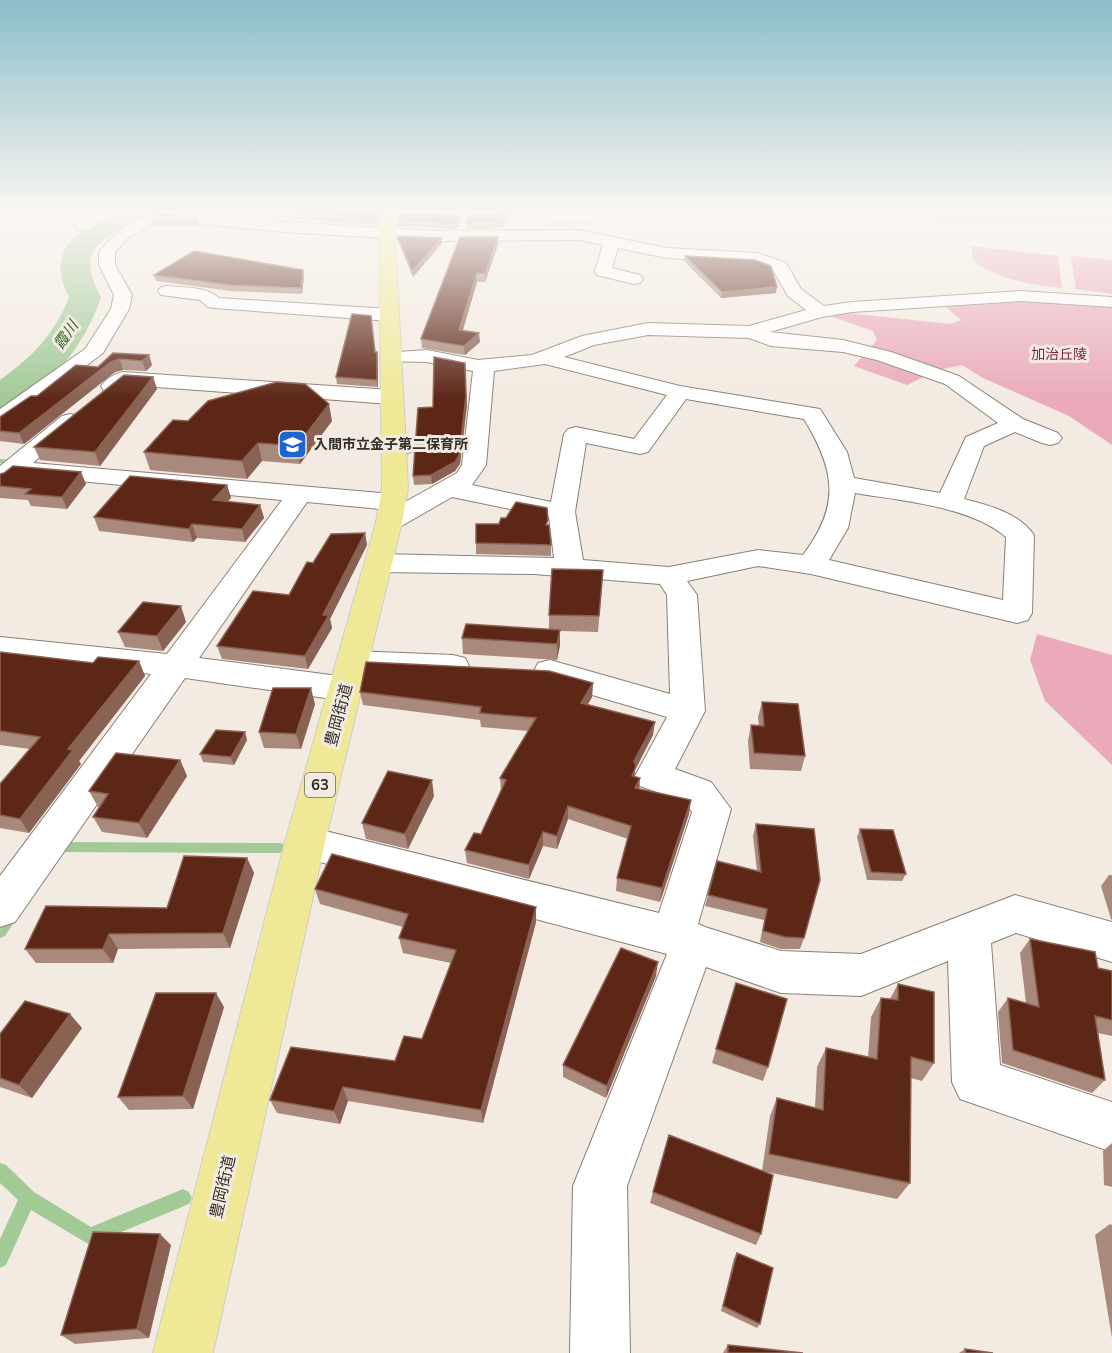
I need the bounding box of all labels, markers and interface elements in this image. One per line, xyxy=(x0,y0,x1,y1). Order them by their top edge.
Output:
water label: 霞川 xyxy=(49,315,84,353)
park label: 加治丘陵 xyxy=(1031,345,1087,364)
school or university icon: 入間市立金子第二保育所 xyxy=(277,428,309,460)
place label: 入間市立金子第二保育所 xyxy=(314,435,468,454)
street label: 豊岡街道 xyxy=(320,681,358,749)
road number: 63 xyxy=(305,773,335,797)
street label: 豊岡街道 xyxy=(205,1153,241,1221)

